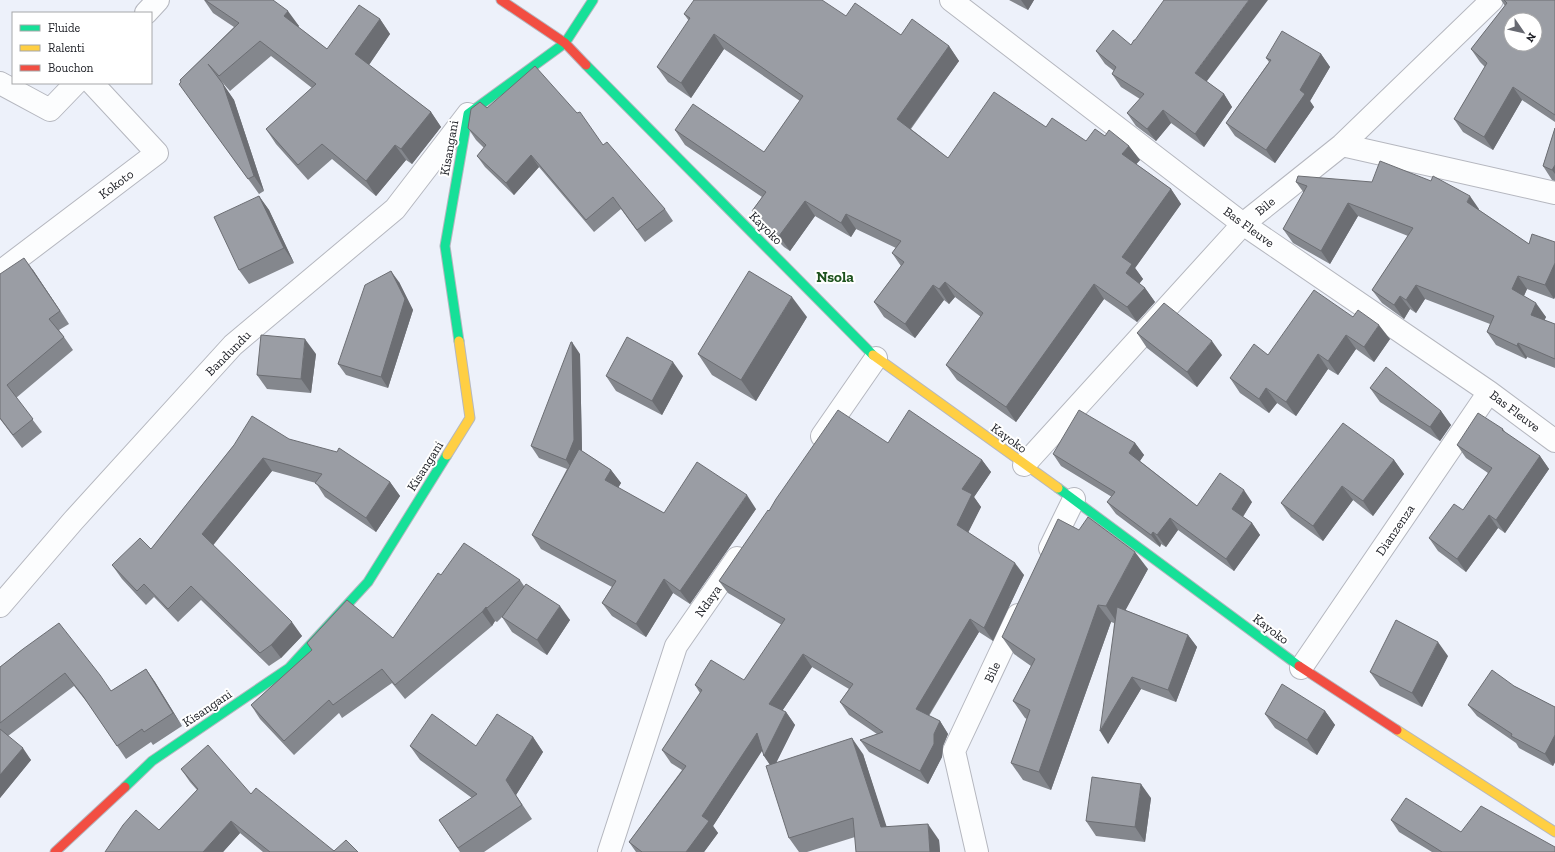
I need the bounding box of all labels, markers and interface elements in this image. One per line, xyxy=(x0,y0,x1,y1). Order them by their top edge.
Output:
legend xyxy=(12,12,152,84)
north arrow xyxy=(1503,12,1543,52)
text: Fluide xyxy=(48,21,81,35)
text: N xyxy=(1523,30,1539,45)
text: Ralenti xyxy=(48,41,85,55)
text: Bouchon xyxy=(48,61,94,75)
street label: Kisangani xyxy=(437,119,461,177)
street label: Kokoto xyxy=(96,166,137,202)
street label: Bile xyxy=(1252,194,1278,218)
street label: Bas Fleuve xyxy=(1221,204,1277,250)
street label: Kayoko xyxy=(746,208,786,248)
district label: Nsola xyxy=(816,268,854,286)
street label: Bandundu xyxy=(202,327,254,379)
street label: Bas Fleuve xyxy=(1487,387,1543,435)
street label: Kayoko xyxy=(988,420,1030,456)
street label: Kisangani xyxy=(404,438,446,494)
street label: Dianzenza xyxy=(1372,501,1418,558)
street label: Ndaya xyxy=(692,582,725,620)
street label: Kayoko xyxy=(1250,611,1292,647)
street label: Bile xyxy=(981,659,1003,685)
street label: Kisangani xyxy=(180,686,235,730)

